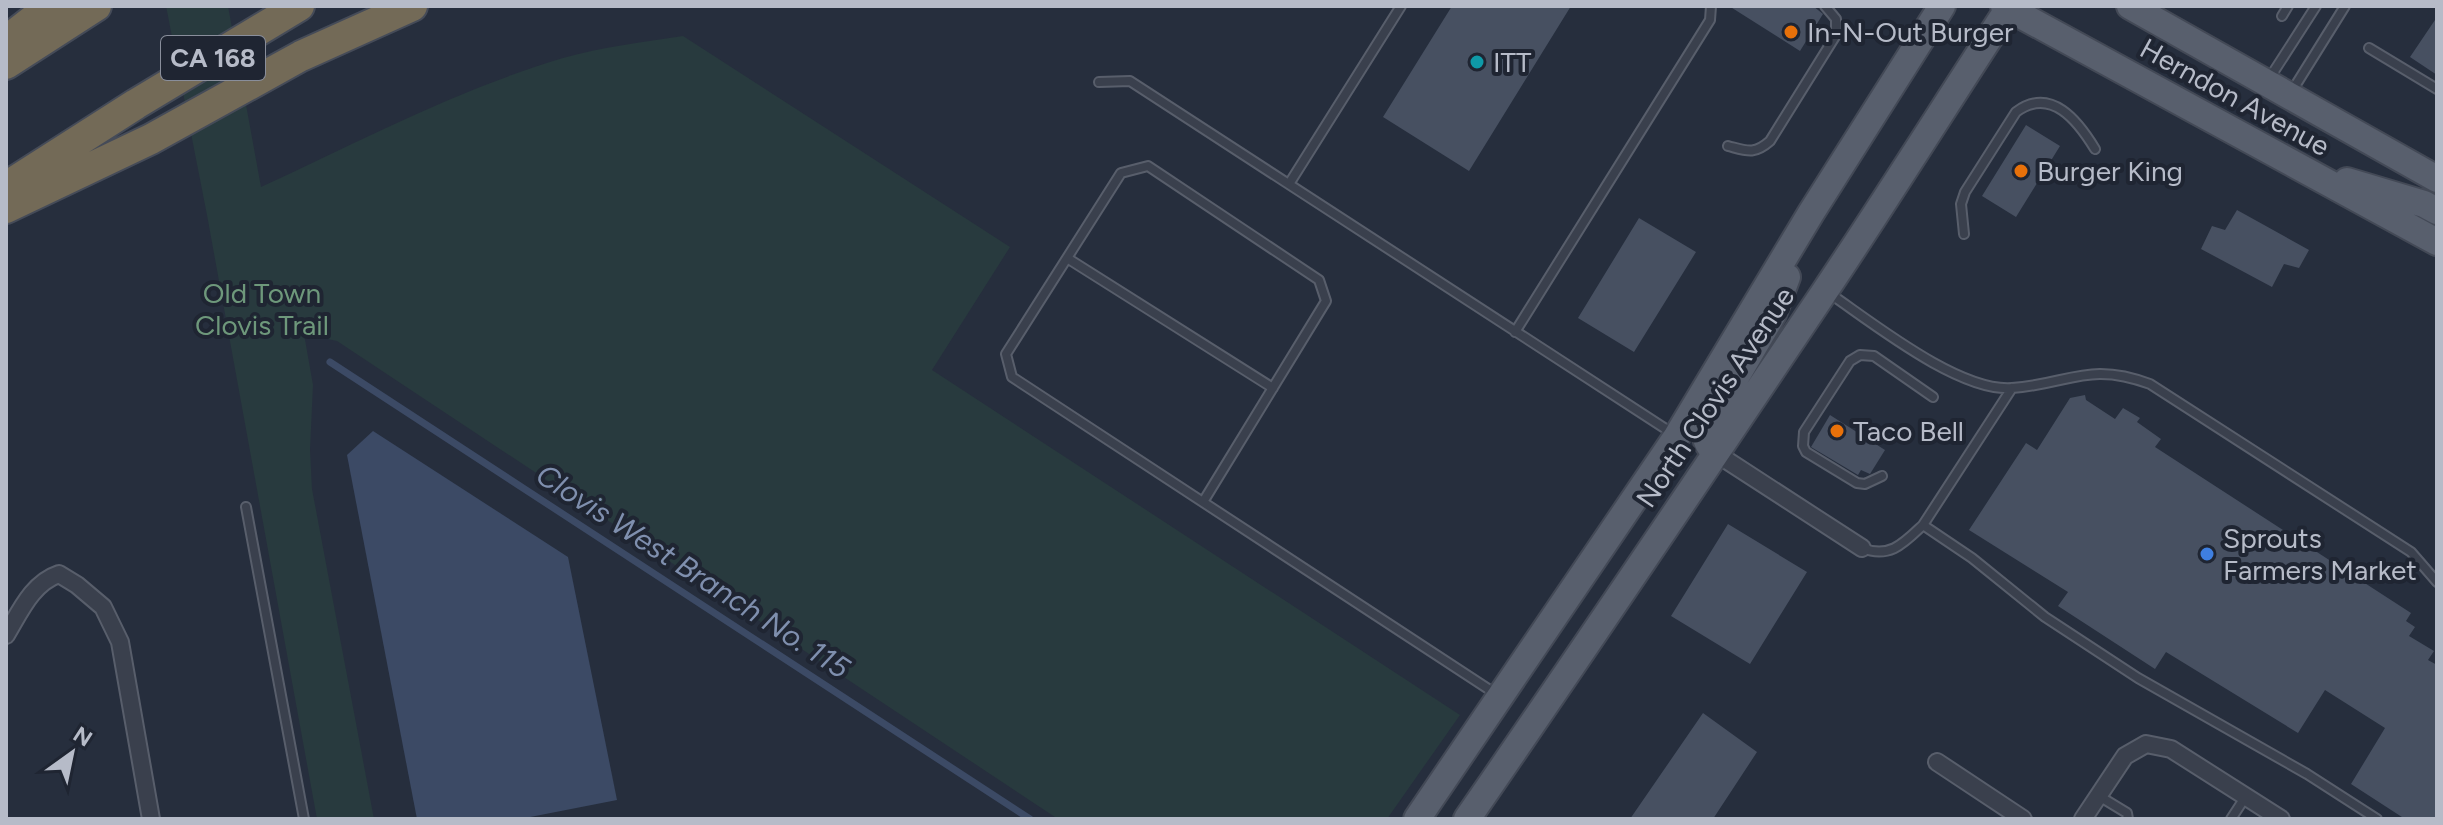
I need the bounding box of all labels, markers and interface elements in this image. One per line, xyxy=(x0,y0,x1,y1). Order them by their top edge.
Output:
place label: In-N-Out Burger xyxy=(1807,15,2014,49)
marker: In-N-Out Burger xyxy=(1782,23,1800,41)
street label: Herndon Avenue xyxy=(2134,31,2336,163)
road number: CA 168 xyxy=(161,36,265,80)
place label: ITT xyxy=(1493,45,1532,79)
marker: ITT xyxy=(1468,53,1486,71)
place label: Burger King xyxy=(2037,154,2183,188)
marker: Burger King xyxy=(2012,162,2030,180)
park label: Old Town Clovis Trail xyxy=(195,276,329,342)
street label: North Clovis Avenue xyxy=(1629,280,1801,514)
place label: Taco Bell xyxy=(1853,414,1964,448)
marker: Taco Bell xyxy=(1828,422,1846,440)
water label: Clovis West Branch No. 115 xyxy=(529,456,857,687)
place label: Sprouts Farmers Market xyxy=(2223,521,2417,587)
marker: Sprouts Farmers Market xyxy=(2198,545,2216,563)
north arrow xyxy=(32,713,112,793)
text: N xyxy=(68,721,97,753)

